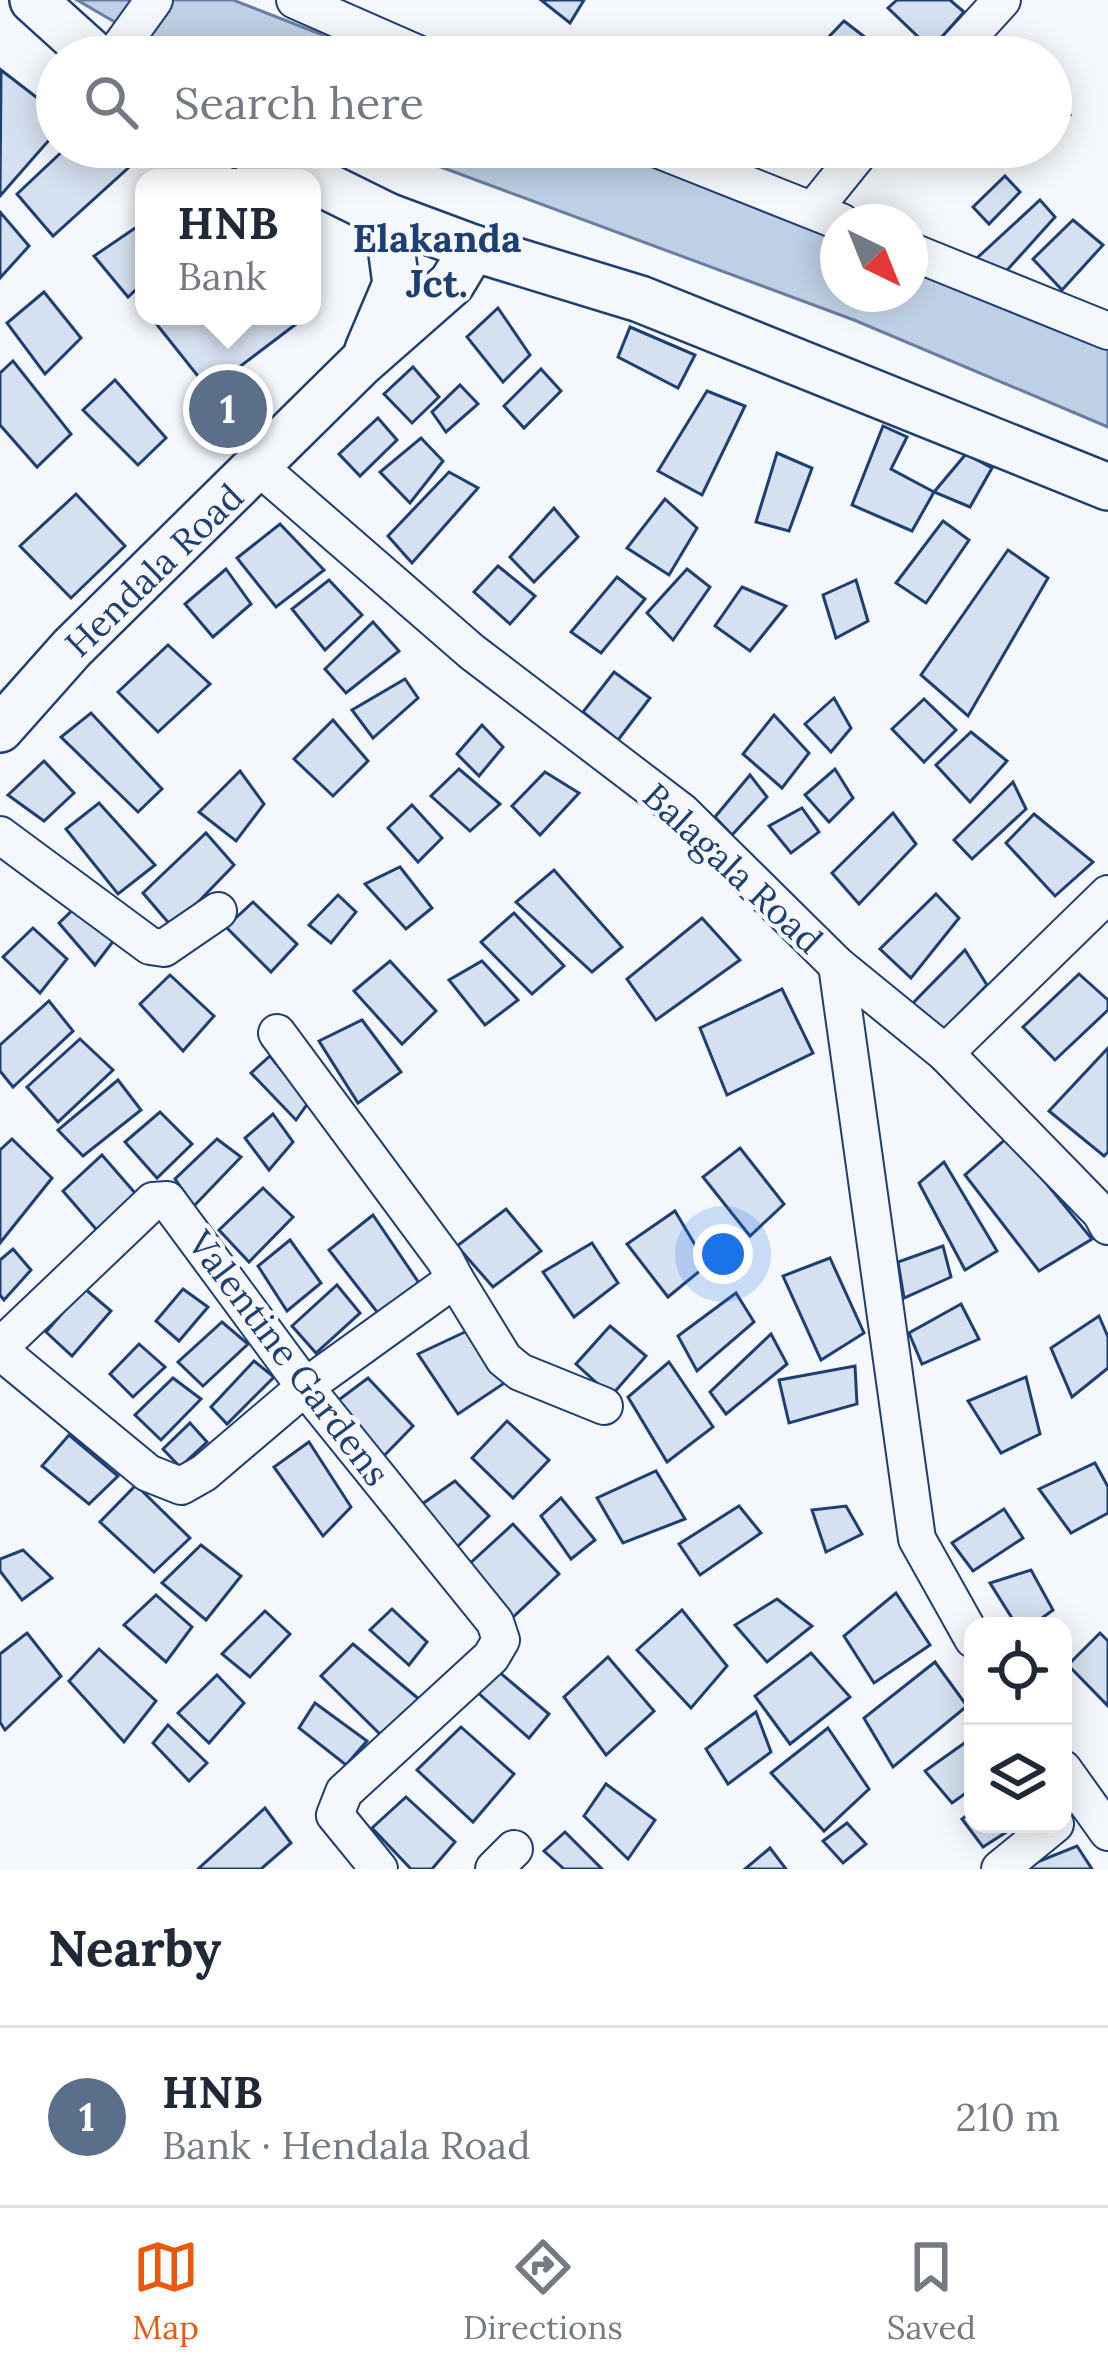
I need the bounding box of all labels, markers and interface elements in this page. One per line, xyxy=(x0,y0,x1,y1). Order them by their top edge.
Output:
search box xyxy=(36,36,1072,168)
icon: search xyxy=(78,69,144,135)
text: Search here xyxy=(174,74,424,131)
popup xyxy=(135,169,321,325)
text: HNB xyxy=(178,194,278,251)
north arrow xyxy=(820,204,928,312)
district label: Elakanda Jct. xyxy=(353,213,521,308)
text: Bank xyxy=(178,251,267,301)
pin: 1 xyxy=(189,364,267,454)
street label: Hendala Road xyxy=(55,474,253,666)
street label: Balagala Road xyxy=(634,773,832,963)
street label: Valentine Gardens xyxy=(177,1220,400,1495)
your location xyxy=(693,1224,753,1284)
map controls xyxy=(964,1617,1072,1833)
button: locate xyxy=(964,1617,1072,1725)
button: layers xyxy=(964,1725,1072,1833)
text: Nearby xyxy=(48,1915,221,1980)
text: HNB xyxy=(162,2063,263,2120)
text: 1 xyxy=(79,2092,95,2142)
text: 210 m xyxy=(956,2092,1060,2142)
text: Bank · Hendala Road xyxy=(162,2120,531,2170)
tab: Map xyxy=(132,2234,199,2348)
tab: Directions xyxy=(463,2234,623,2348)
tab: Saved xyxy=(887,2234,976,2348)

